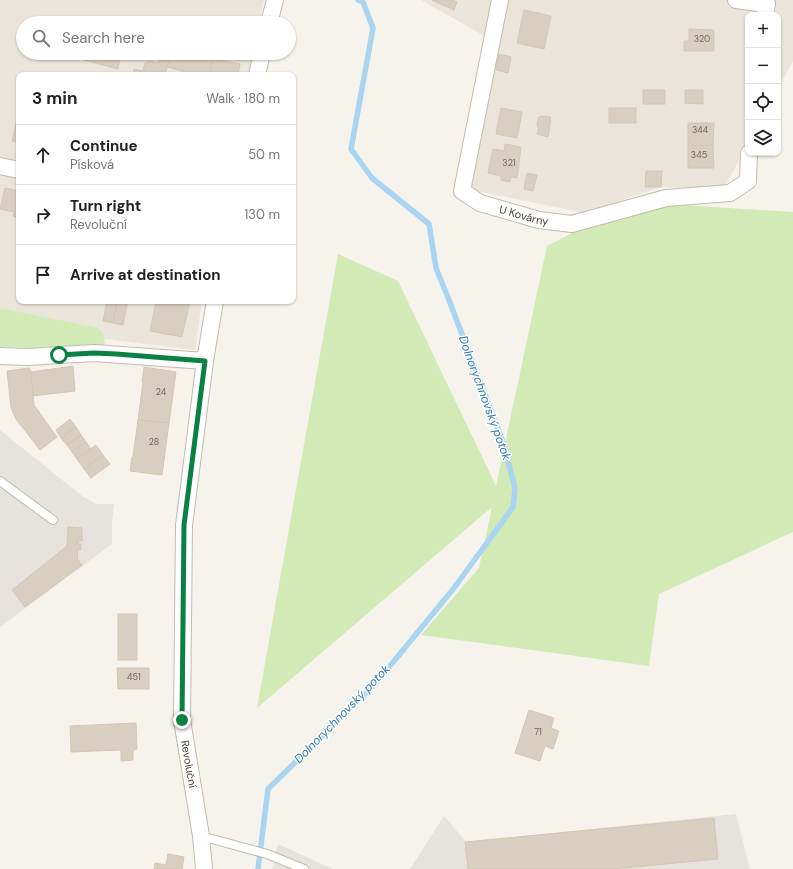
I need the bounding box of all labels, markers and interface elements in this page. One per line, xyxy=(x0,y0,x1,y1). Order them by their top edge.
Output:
map controls xyxy=(745,12,781,156)
button: + xyxy=(745,12,781,48)
search box xyxy=(16,16,296,60)
icon: search xyxy=(30,27,52,49)
text: Search here xyxy=(62,28,145,48)
house number: 320 xyxy=(694,33,710,45)
button: − xyxy=(745,48,781,84)
button: locate xyxy=(745,84,781,120)
text: 3 min xyxy=(32,87,77,109)
text: Walk · 180 m xyxy=(206,90,280,107)
button: layers xyxy=(745,120,781,156)
house number: 344 xyxy=(692,124,709,136)
text: Continue xyxy=(70,136,138,156)
icon: ahead xyxy=(32,144,54,166)
text: 50 m xyxy=(248,146,280,163)
house number: 345 xyxy=(691,149,707,161)
text: Písková xyxy=(70,156,114,173)
house number: 321 xyxy=(502,157,516,169)
text: Turn right xyxy=(70,196,141,216)
street label: U Kovárny xyxy=(498,202,549,228)
icon: right xyxy=(32,204,54,226)
text: 130 m xyxy=(244,206,280,223)
text: Revoluční xyxy=(70,216,127,233)
icon: arrive xyxy=(32,264,54,286)
text: Arrive at destination xyxy=(70,265,221,285)
water label: Dolnorychnovský potok xyxy=(455,334,515,463)
route start xyxy=(50,346,68,364)
house number: 24 xyxy=(156,386,167,398)
house number: 28 xyxy=(149,436,159,448)
water label: Dolnorychnovský potok xyxy=(291,661,394,767)
house number: 451 xyxy=(127,671,141,683)
route end xyxy=(173,711,191,729)
house number: 71 xyxy=(534,726,542,738)
street label: Revoluční xyxy=(178,739,200,789)

